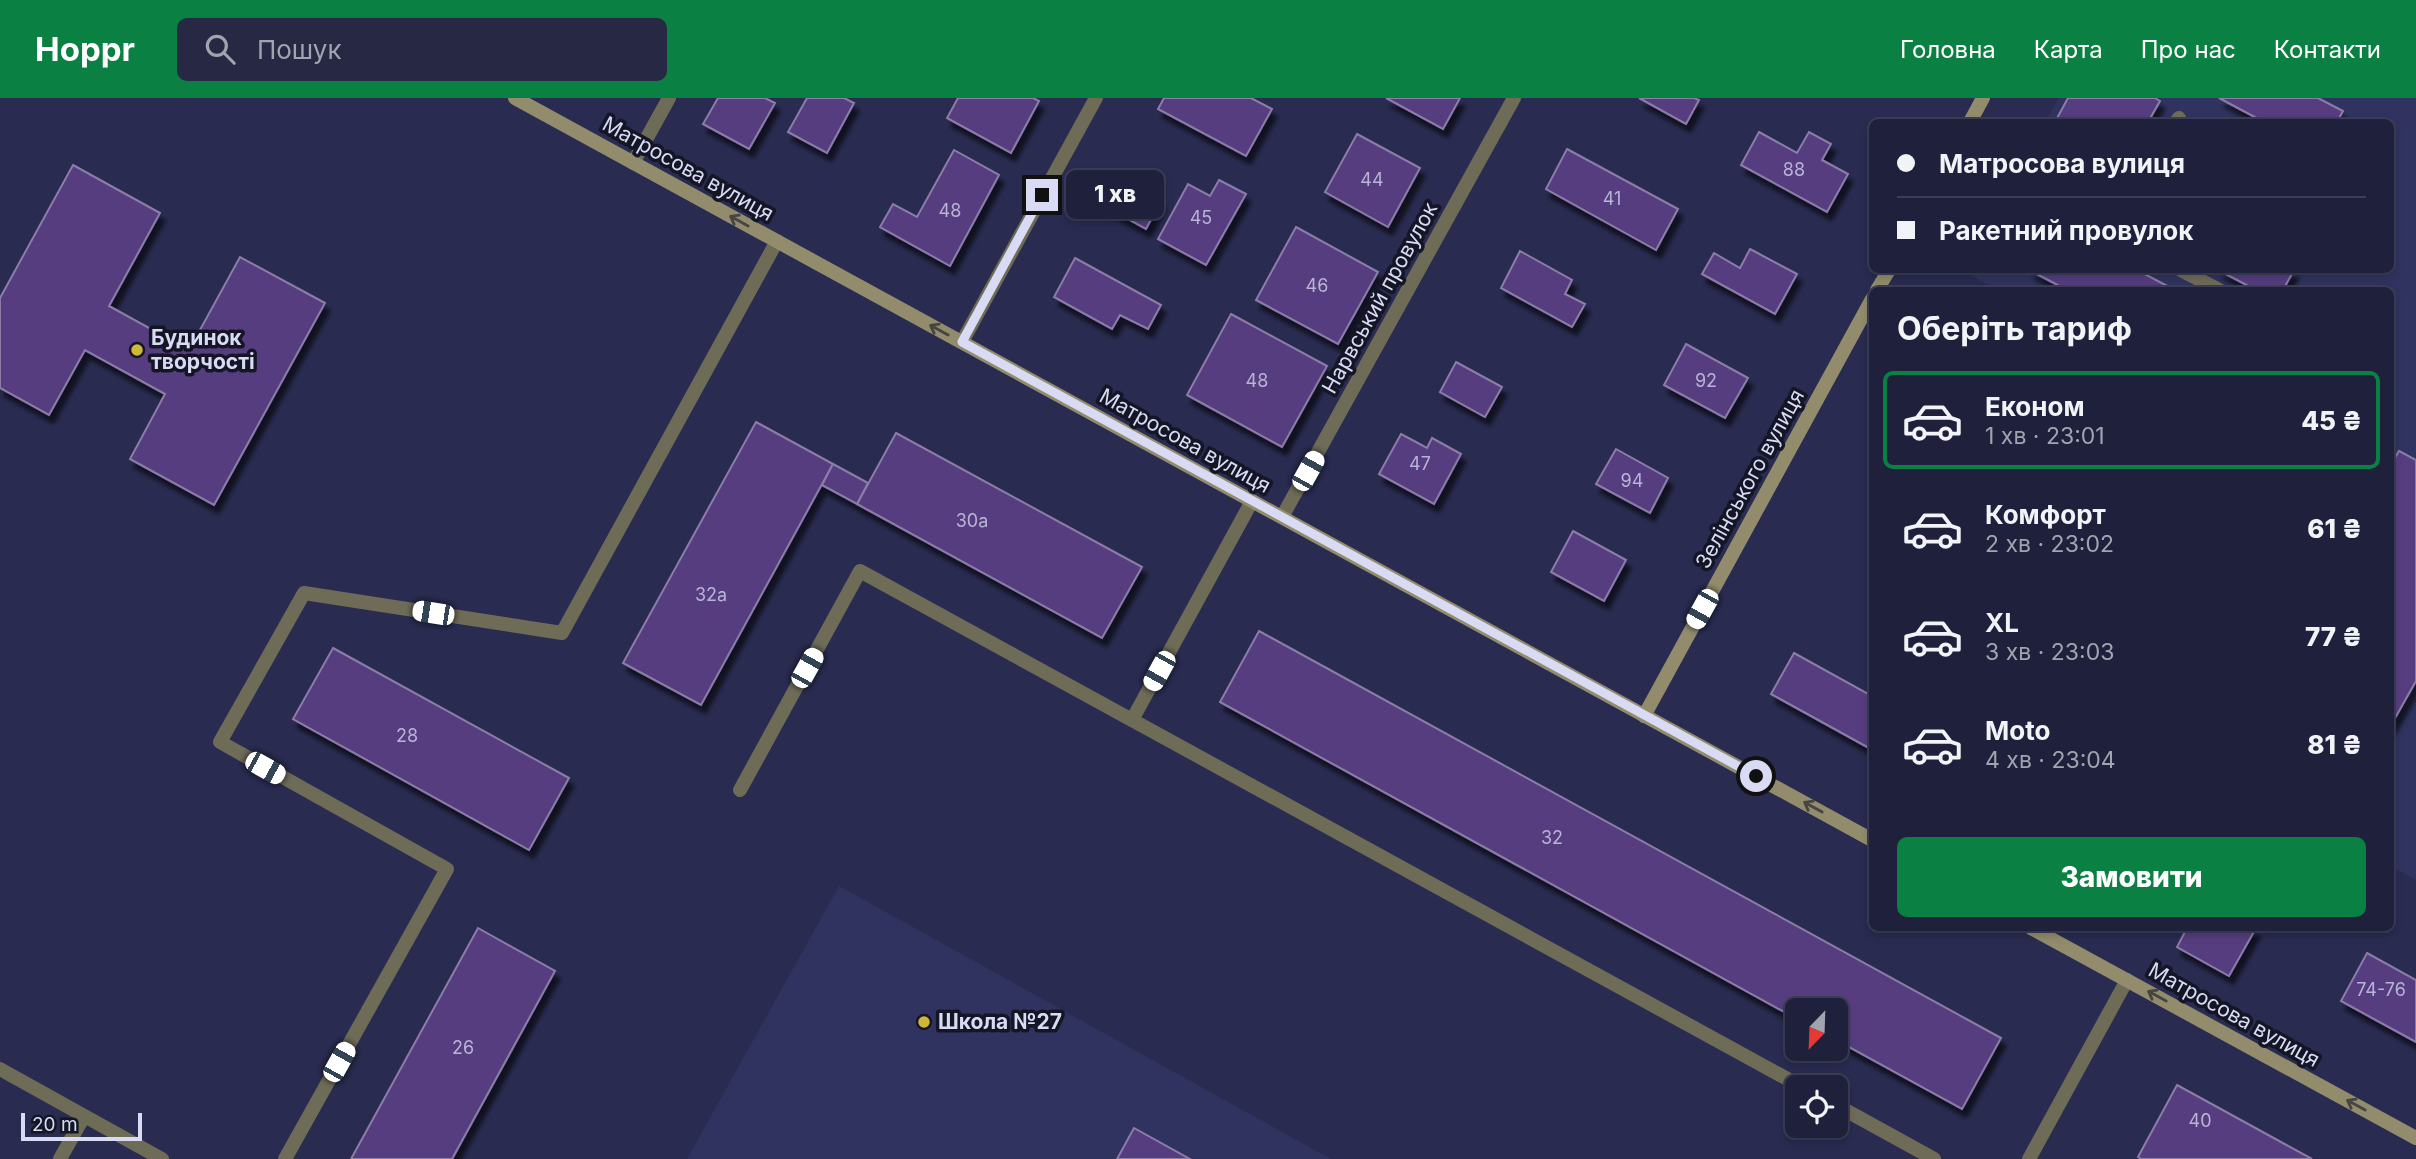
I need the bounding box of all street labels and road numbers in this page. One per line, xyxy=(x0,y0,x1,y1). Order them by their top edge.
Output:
street label: Матросова вулиця xyxy=(598,111,778,226)
street label: Нарвський провулок xyxy=(1317,197,1443,398)
street label: Матросова вулиця xyxy=(1095,383,1275,498)
street label: Зелінського вулиця xyxy=(1690,385,1809,573)
street label: Матросова вулиця xyxy=(2144,957,2324,1072)

